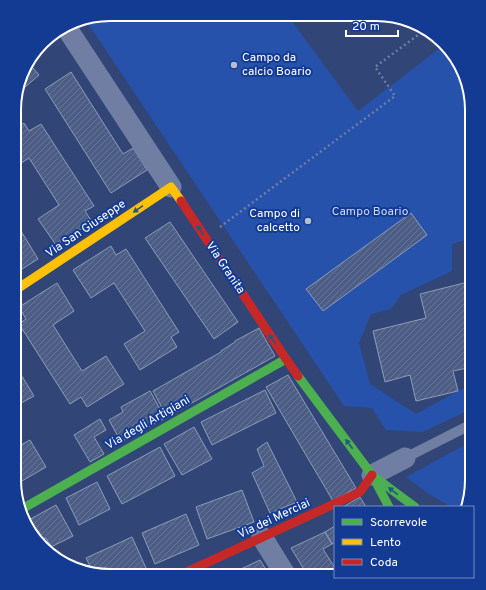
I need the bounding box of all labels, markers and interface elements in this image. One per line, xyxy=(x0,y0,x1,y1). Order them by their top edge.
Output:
scale bar xyxy=(346,12,398,38)
text: 20 m xyxy=(352,19,380,35)
place label: Campo da calcio Boario xyxy=(242,50,312,80)
marker: Campo da calcio Boario xyxy=(229,60,239,70)
street label: Via San Giuseppe xyxy=(43,196,129,262)
park label: Campo Boario xyxy=(332,204,409,220)
one-way arrow xyxy=(133,205,144,213)
place label: Campo di calcetto xyxy=(249,206,300,236)
marker: Campo di calcetto xyxy=(303,216,313,226)
one-way arrow xyxy=(196,225,204,236)
street label: Via Granita xyxy=(202,239,248,297)
one-way arrow xyxy=(268,333,276,344)
street label: Via degli Artigiani xyxy=(103,392,193,454)
one-way arrow xyxy=(344,438,353,449)
one-way arrow xyxy=(388,487,399,495)
street label: Via dei Merciai xyxy=(235,495,313,543)
legend xyxy=(334,506,474,578)
text: Scorrevole xyxy=(370,515,427,531)
text: Lento xyxy=(370,535,401,551)
text: Coda xyxy=(370,555,398,571)

